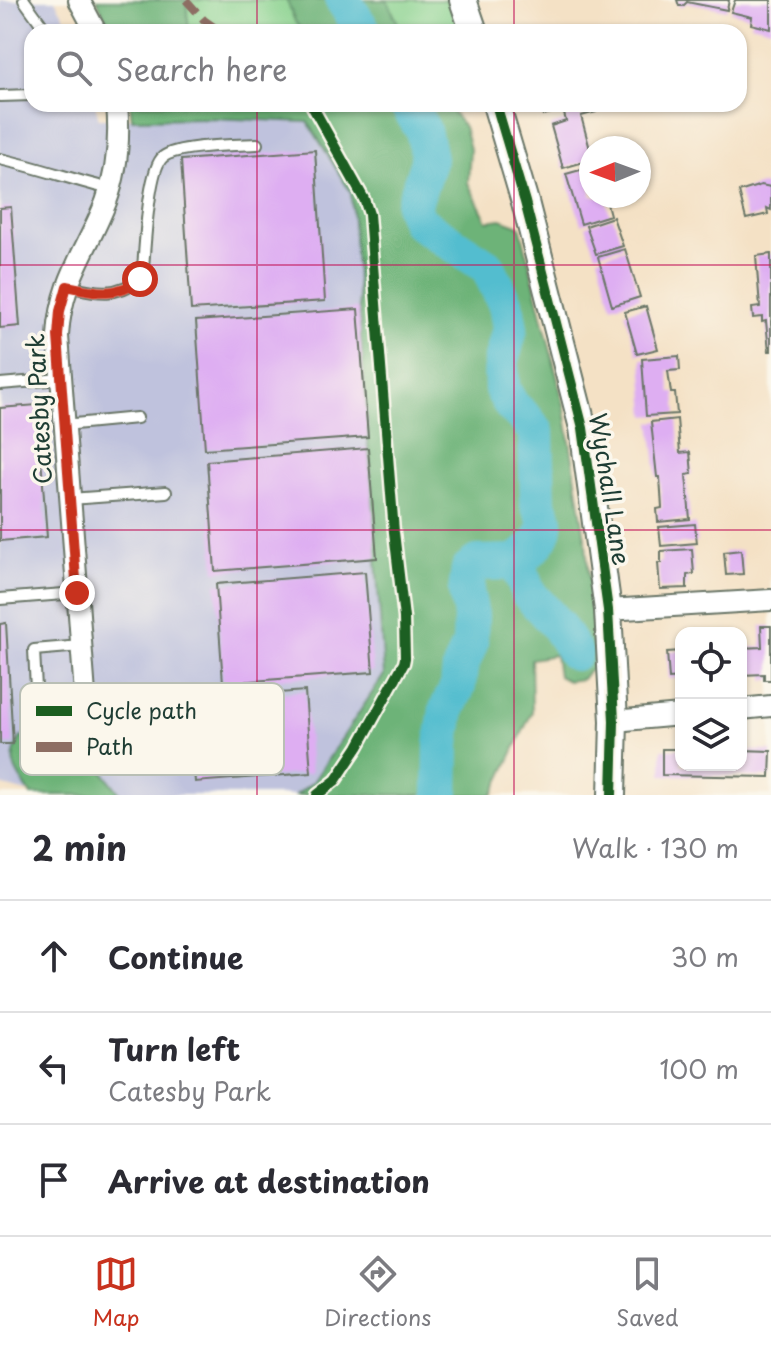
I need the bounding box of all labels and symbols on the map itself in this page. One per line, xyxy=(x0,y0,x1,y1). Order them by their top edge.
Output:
north arrow xyxy=(579,136,651,208)
route start xyxy=(122,261,158,297)
street label: Catesby Park xyxy=(16,333,60,485)
street label: Wychall Lane xyxy=(581,410,641,568)
route end xyxy=(59,575,95,611)
legend xyxy=(20,683,284,775)
text: Cycle path xyxy=(86,693,197,726)
text: Path xyxy=(86,729,134,762)

